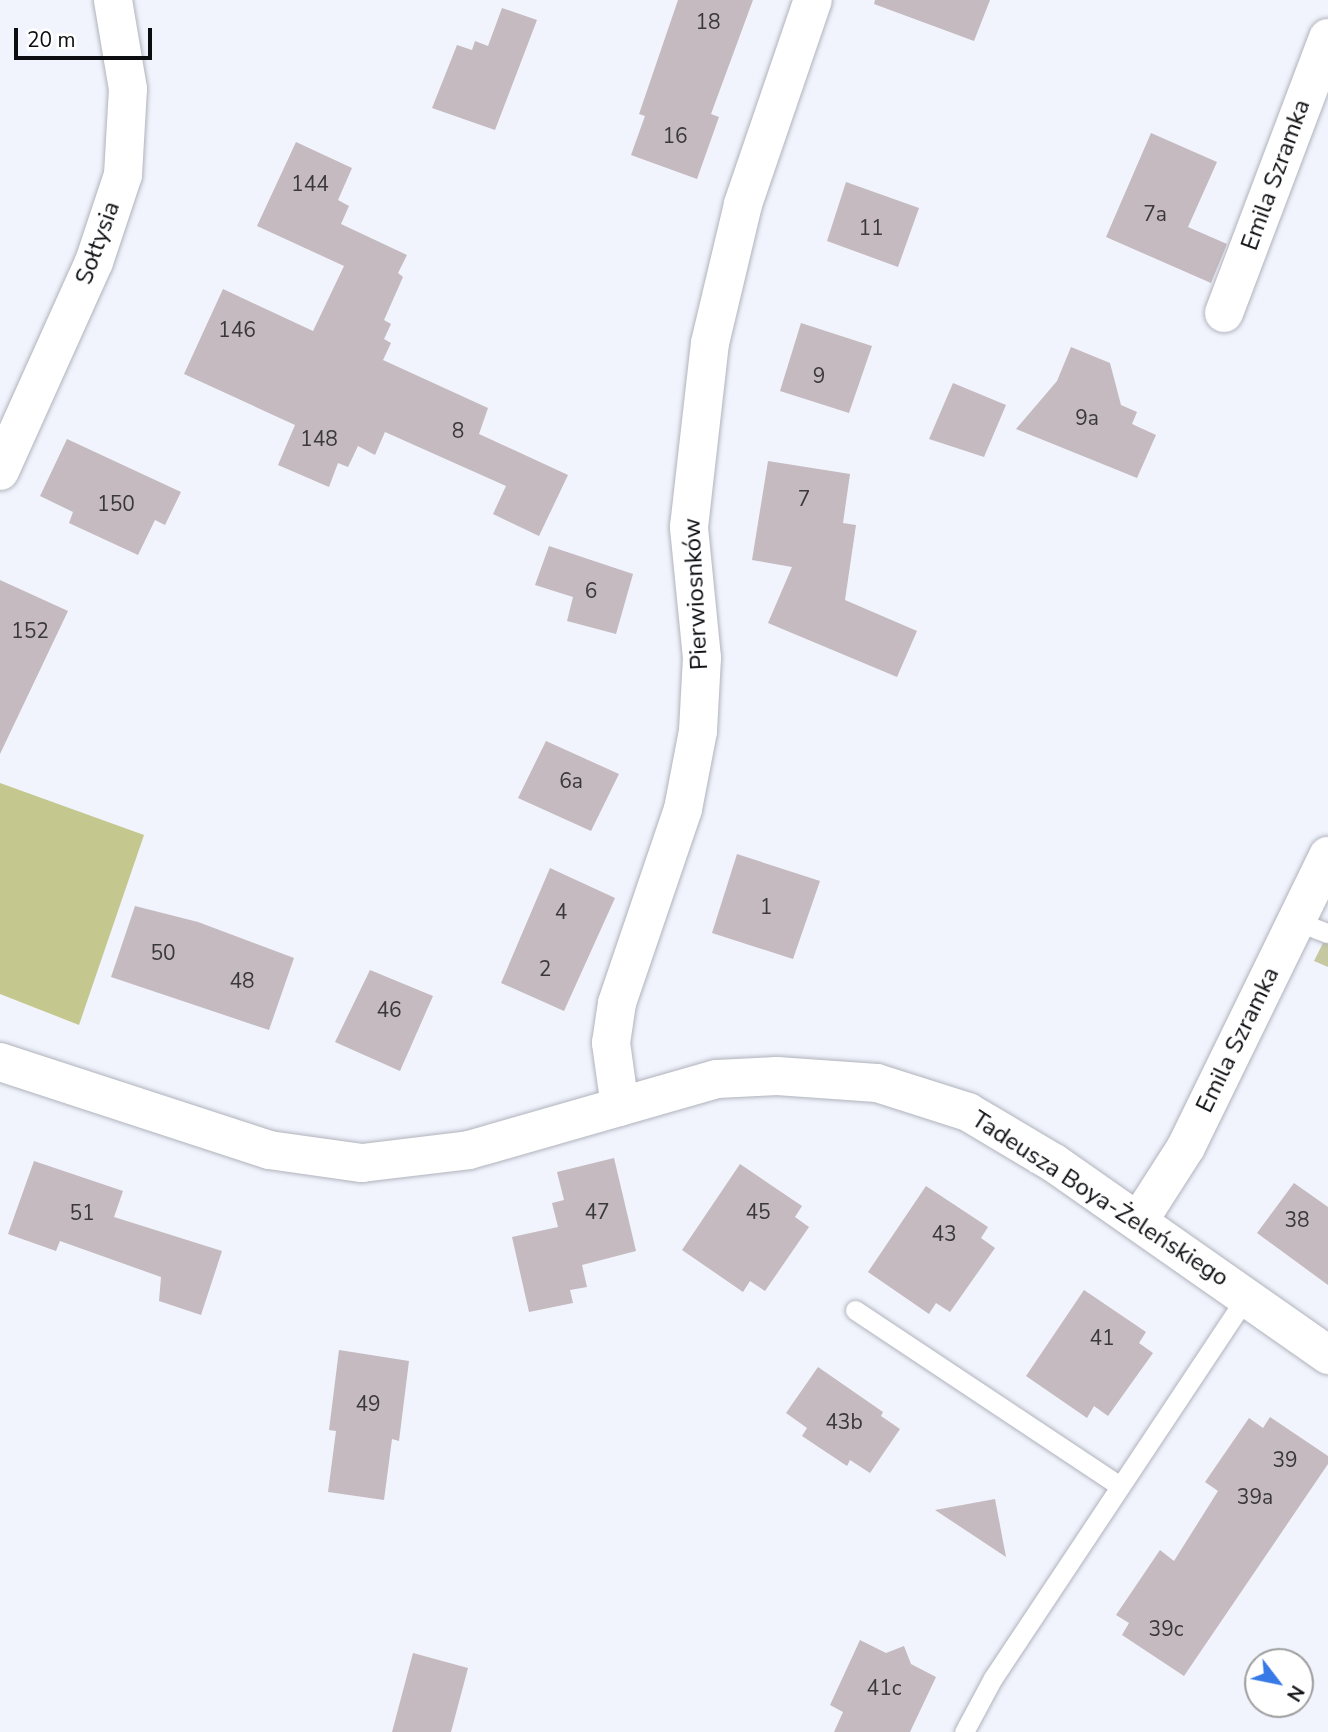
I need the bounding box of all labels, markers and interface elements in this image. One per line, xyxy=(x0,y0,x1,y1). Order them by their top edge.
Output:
house number: 18 xyxy=(695,9,721,35)
scale bar xyxy=(18,14,156,58)
text: 20 m xyxy=(27,26,76,54)
street label: Emila Szramka xyxy=(1235,96,1317,254)
house number: 16 xyxy=(662,123,688,149)
house number: 144 xyxy=(291,171,329,197)
street label: Sołtysia xyxy=(70,198,126,288)
house number: 7a xyxy=(1143,201,1167,227)
house number: 11 xyxy=(858,215,884,241)
house number: 146 xyxy=(218,317,256,343)
house number: 9 xyxy=(813,363,825,389)
house number: 9a xyxy=(1075,405,1099,431)
house number: 8 xyxy=(452,418,464,444)
house number: 148 xyxy=(300,426,338,452)
house number: 7 xyxy=(798,486,810,512)
house number: 150 xyxy=(97,491,135,517)
street label: Pierwiosnków xyxy=(678,517,714,671)
house number: 6 xyxy=(585,578,597,604)
house number: 152 xyxy=(11,618,49,644)
house number: 6a xyxy=(559,768,583,794)
house number: 1 xyxy=(760,894,772,920)
house number: 4 xyxy=(555,899,567,925)
house number: 50 xyxy=(150,940,176,966)
house number: 2 xyxy=(539,956,551,982)
street label: Emila Szramka xyxy=(1190,963,1286,1117)
house number: 48 xyxy=(229,968,255,994)
house number: 46 xyxy=(376,997,402,1023)
street label: Tadeusza Boya-Żeleńskiego xyxy=(966,1105,1234,1293)
house number: 47 xyxy=(584,1199,610,1225)
house number: 45 xyxy=(745,1199,771,1225)
house number: 51 xyxy=(69,1200,95,1226)
house number: 38 xyxy=(1284,1207,1310,1233)
house number: 43 xyxy=(931,1221,957,1247)
house number: 41 xyxy=(1089,1325,1115,1351)
house number: 49 xyxy=(355,1391,381,1417)
house number: 43b xyxy=(825,1409,863,1435)
house number: 39 xyxy=(1272,1447,1298,1473)
house number: 39a xyxy=(1237,1484,1273,1510)
house number: 39c xyxy=(1149,1616,1183,1642)
north arrow xyxy=(1244,1648,1314,1718)
house number: 41c xyxy=(867,1675,901,1701)
text: N xyxy=(1280,1680,1310,1706)

